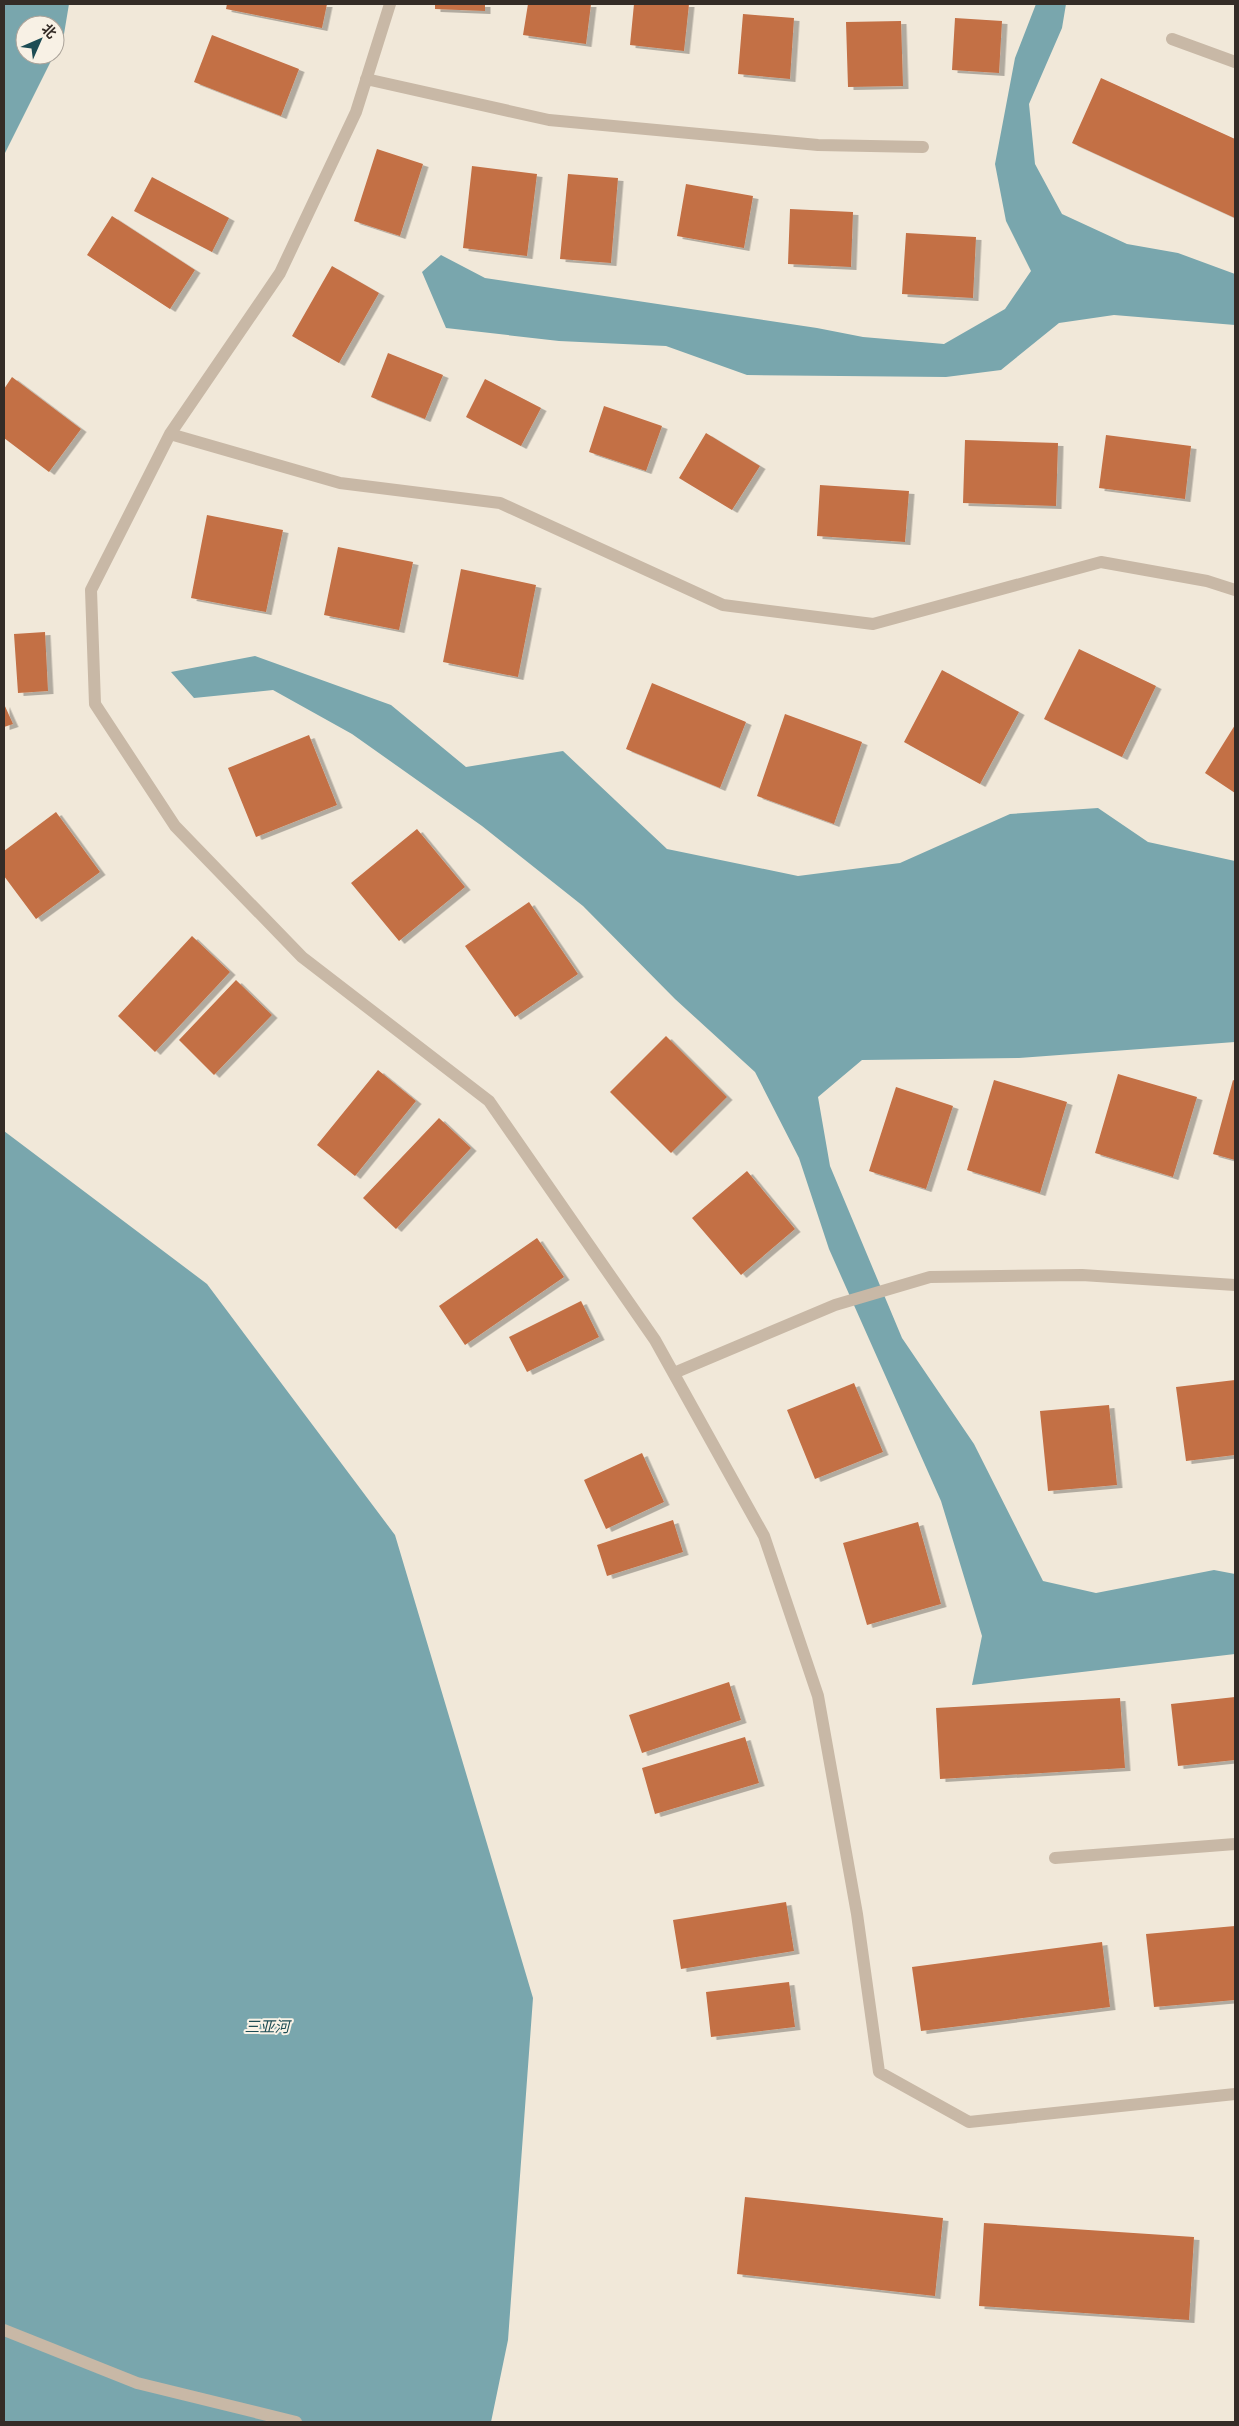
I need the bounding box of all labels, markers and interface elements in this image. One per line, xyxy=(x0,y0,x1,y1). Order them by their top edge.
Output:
north arrow xyxy=(15,15,65,65)
text: 北 xyxy=(38,19,61,42)
water label: 三亚河 xyxy=(244,2017,292,2037)

